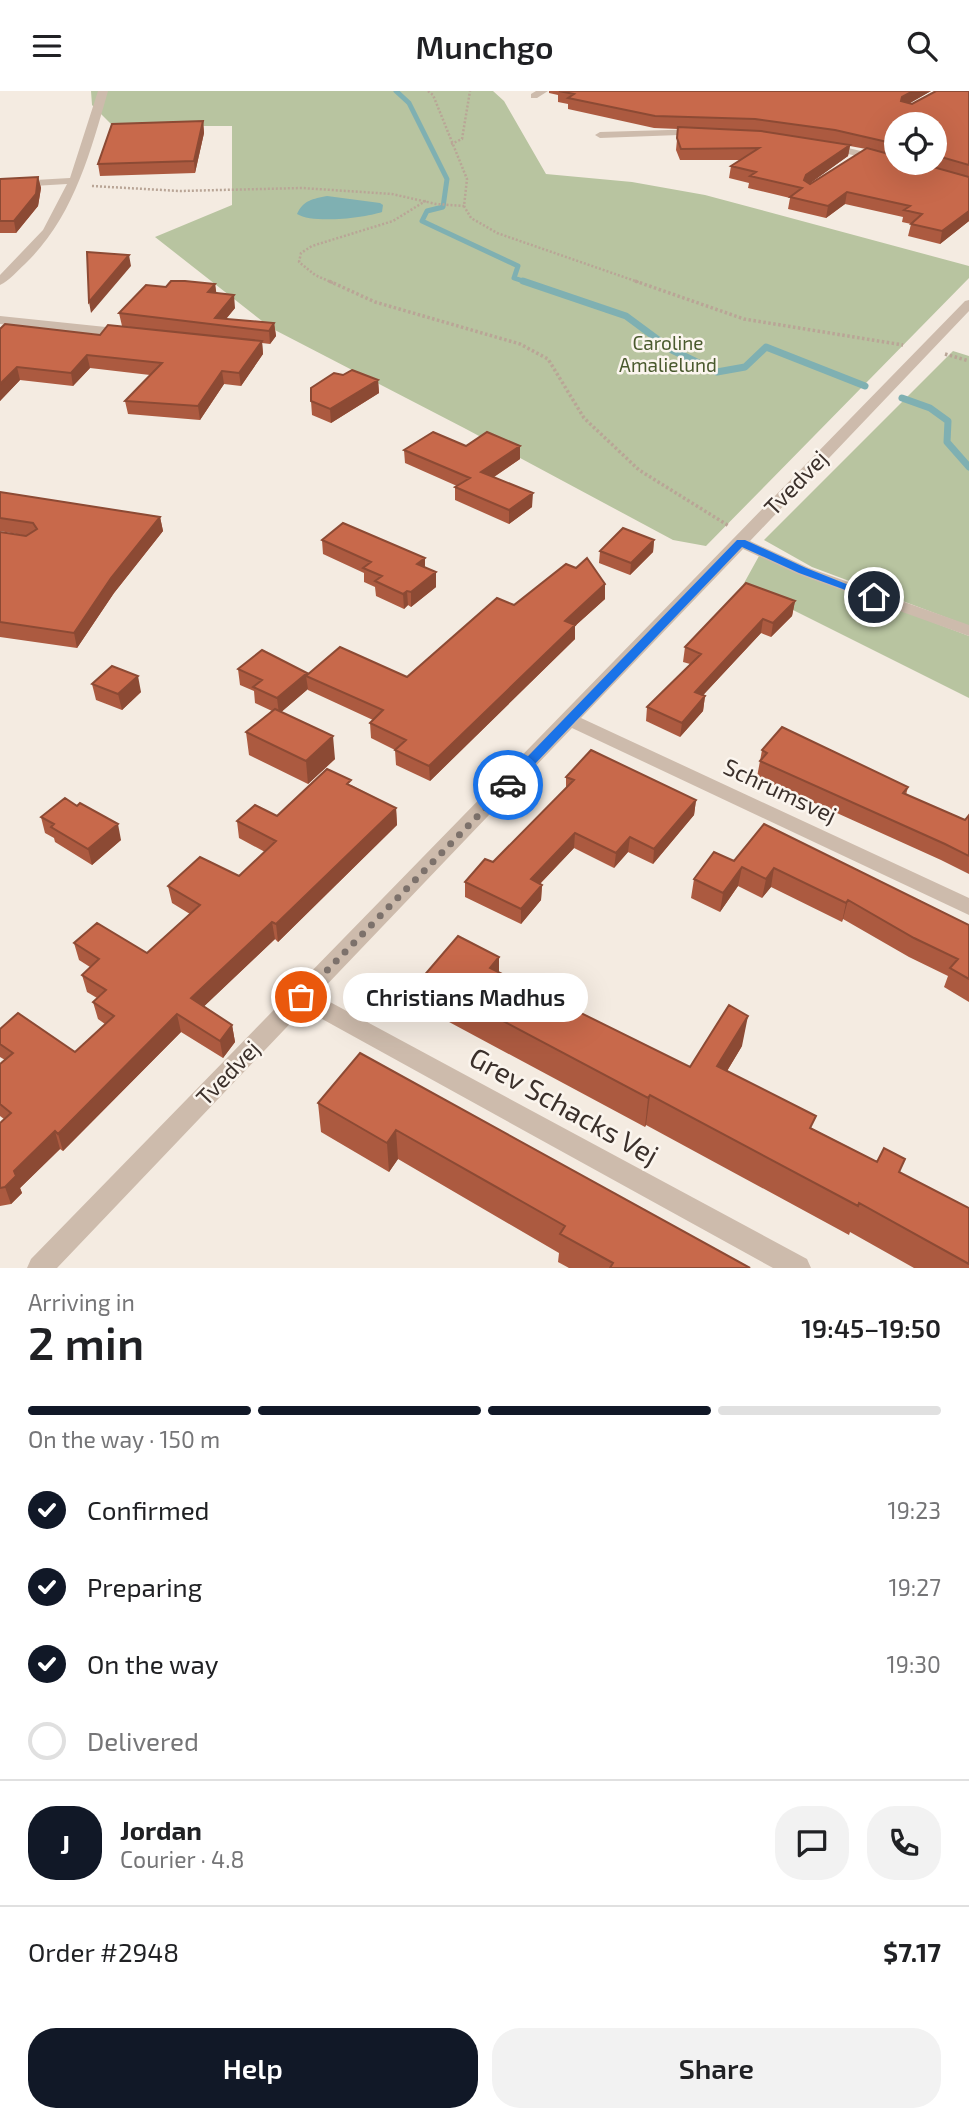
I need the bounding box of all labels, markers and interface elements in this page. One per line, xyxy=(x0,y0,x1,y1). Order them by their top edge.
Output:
icon: menu xyxy=(28,27,66,65)
text: Munchgo xyxy=(415,27,554,65)
icon: search xyxy=(903,27,941,65)
map controls xyxy=(884,112,947,175)
button: locate xyxy=(884,112,947,175)
park label: Caroline Amalielund xyxy=(619,331,717,376)
street label: Tvedvej xyxy=(758,444,833,521)
pin xyxy=(844,567,904,627)
icon: home xyxy=(855,578,893,616)
courier xyxy=(473,750,543,820)
street label: Schrumsvej xyxy=(719,752,842,829)
icon: car xyxy=(489,766,527,804)
pin xyxy=(271,967,331,1027)
callout: Christians Madhus xyxy=(343,972,588,1021)
icon: bag xyxy=(282,978,320,1016)
text: Christians Madhus xyxy=(366,983,565,1011)
street label: Tvedvej xyxy=(190,1034,265,1111)
street label: Grev Schacks Vej xyxy=(464,1039,665,1171)
text: Arriving in xyxy=(28,1288,135,1316)
text: 19:45–19:50 xyxy=(801,1312,941,1343)
text: 2 min xyxy=(28,1314,144,1369)
text: On the way · 150 m xyxy=(28,1425,220,1453)
icon: check xyxy=(28,1491,66,1529)
text: Confirmed xyxy=(87,1494,210,1525)
text: 19:23 xyxy=(888,1496,941,1524)
icon: check xyxy=(28,1568,66,1606)
text: Preparing xyxy=(87,1571,202,1602)
text: 19:27 xyxy=(889,1573,941,1601)
icon: check xyxy=(28,1645,66,1683)
text: On the way xyxy=(87,1648,218,1679)
text: 19:30 xyxy=(887,1650,941,1678)
text: Delivered xyxy=(87,1725,199,1756)
button: chat xyxy=(775,1806,849,1880)
button: phone xyxy=(867,1806,941,1880)
text: Jordan xyxy=(120,1814,202,1845)
text: J xyxy=(60,1828,70,1859)
text: Courier · 4.8 xyxy=(120,1845,244,1873)
text: Order #2948 xyxy=(28,1936,179,1967)
text: $7.17 xyxy=(883,1936,941,1967)
button: Help xyxy=(28,2028,478,2108)
button: Share xyxy=(492,2028,941,2108)

